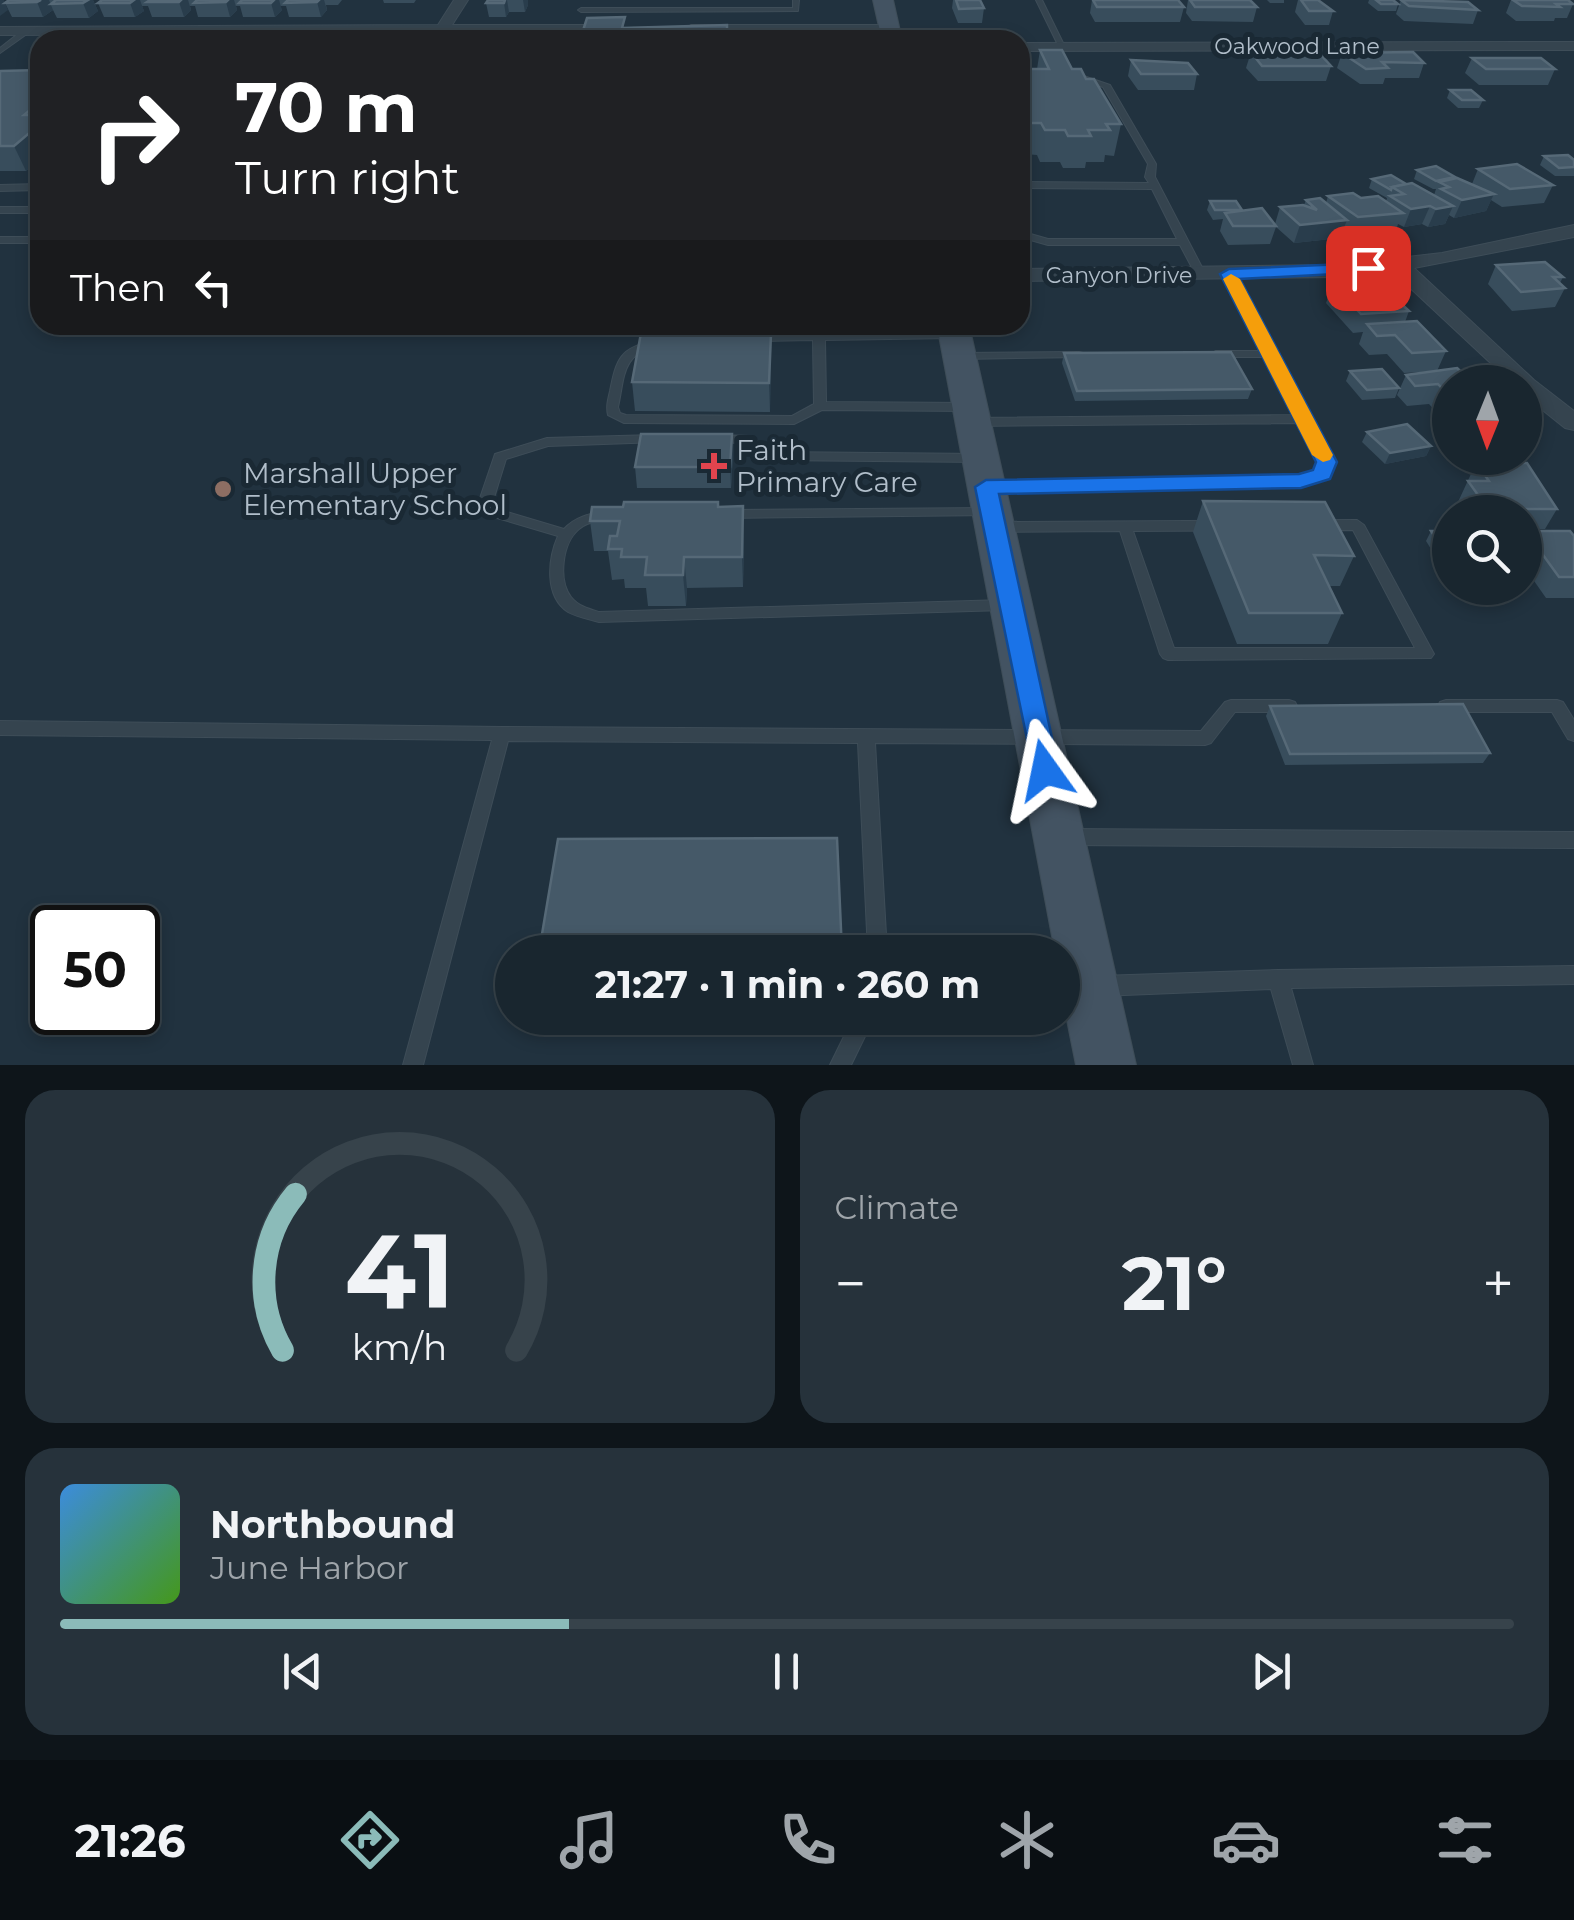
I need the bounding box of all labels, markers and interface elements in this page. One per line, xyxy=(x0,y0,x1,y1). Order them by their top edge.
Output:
street label: Oakwood Lane xyxy=(1214,33,1380,60)
text: 70 m xyxy=(235,64,418,150)
icon: right xyxy=(70,70,200,200)
text: Turn right xyxy=(235,150,460,205)
pin xyxy=(1326,226,1411,311)
icon: arrive xyxy=(1341,241,1396,296)
icon: left xyxy=(186,260,241,315)
street label: Canyon Drive xyxy=(1046,262,1192,289)
text: Then xyxy=(70,264,166,311)
north arrow xyxy=(1432,365,1542,475)
map controls xyxy=(1432,365,1542,605)
place label: Faith Primary Care xyxy=(736,433,918,499)
marker: Faith Primary Care xyxy=(701,453,727,479)
place label: Marshall Upper Elementary School xyxy=(243,456,507,522)
marker: Marshall Upper Elementary School xyxy=(212,478,234,500)
button: search xyxy=(1432,495,1542,605)
position arrow xyxy=(993,718,1097,822)
speed limit sign: 50 xyxy=(30,905,160,1035)
text: 21:27 · 1 min · 260 m xyxy=(595,961,980,1008)
text: Climate xyxy=(835,1188,959,1227)
text: 41 xyxy=(345,1207,455,1334)
text: 21° xyxy=(1122,1237,1227,1329)
text: − xyxy=(835,1250,866,1317)
text: + xyxy=(1482,1250,1514,1317)
text: km/h xyxy=(352,1325,447,1369)
text: Northbound xyxy=(210,1501,455,1548)
text: June Harbor xyxy=(210,1548,409,1587)
icon: previous xyxy=(275,1644,330,1699)
icon: pause xyxy=(759,1644,814,1699)
icon: next xyxy=(1244,1644,1299,1699)
icon: directions xyxy=(335,1805,405,1875)
icon: music xyxy=(554,1805,624,1875)
icon: phone xyxy=(773,1805,843,1875)
icon: climate xyxy=(992,1805,1062,1875)
icon: car xyxy=(1211,1805,1281,1875)
icon: filters xyxy=(1430,1805,1500,1875)
text: 21:26 xyxy=(74,1813,186,1868)

